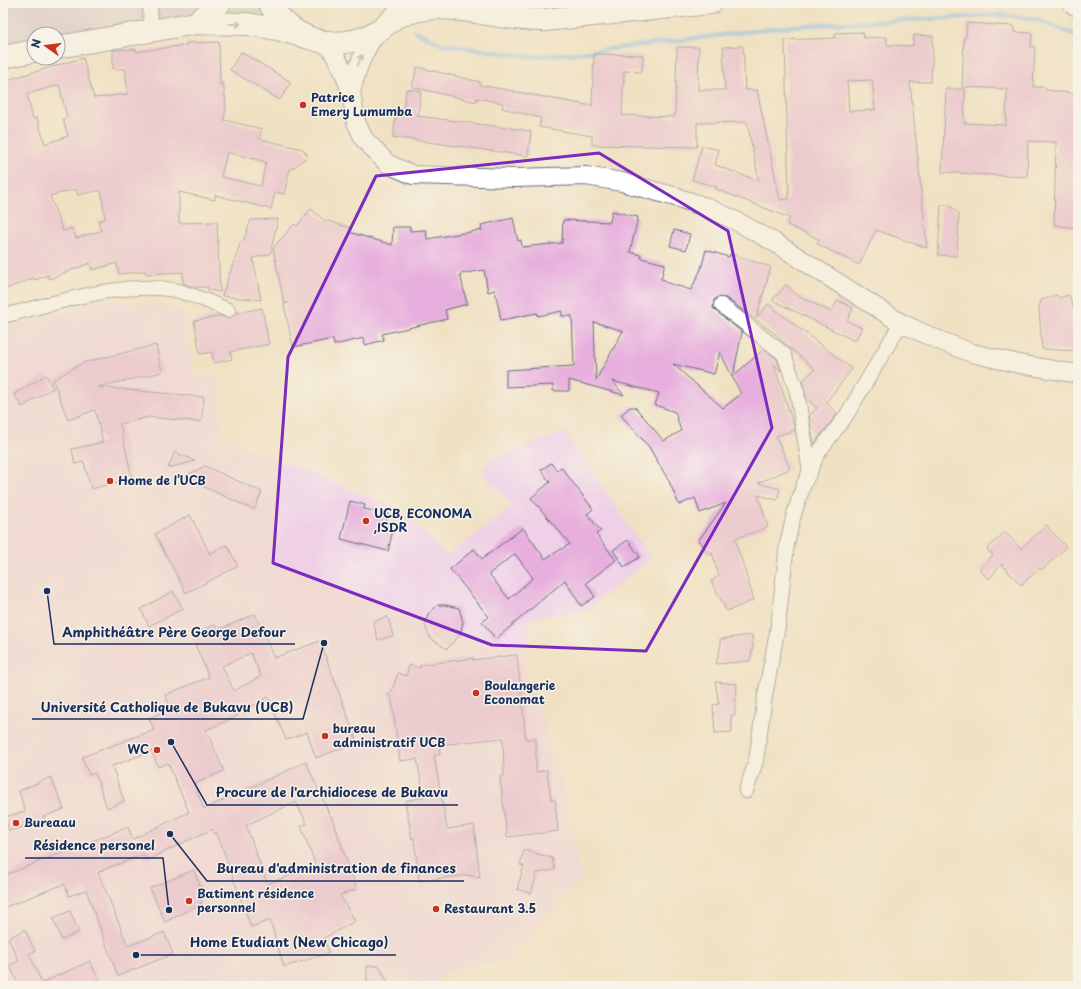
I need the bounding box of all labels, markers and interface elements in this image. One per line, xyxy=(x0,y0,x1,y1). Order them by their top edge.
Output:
one-way arrow xyxy=(228,20,241,28)
north arrow xyxy=(26,26,66,66)
text: N xyxy=(27,37,45,50)
one-way arrow xyxy=(357,55,364,67)
place label: Patrice Emery Lumumba xyxy=(311,88,412,120)
marker: Patrice Emery Lumumba xyxy=(298,100,308,110)
place label: Home de l’UCB xyxy=(118,471,206,489)
marker: Home de l’UCB xyxy=(105,476,115,486)
place label: UCB, ECONOMA ,ISDR xyxy=(373,504,472,536)
marker: UCB, ECONOMA ,ISDR xyxy=(361,516,371,526)
callout: Amphithéâtre Père George Defour xyxy=(54,619,295,644)
text: Amphithéâtre Père George Defour xyxy=(62,622,286,641)
place label: Boulangerie Economat xyxy=(484,676,556,708)
marker: Boulangerie Economat xyxy=(471,688,481,698)
callout: Université Catholique de Bukavu (UCB) xyxy=(32,694,303,719)
text: Université Catholique de Bukavu (UCB) xyxy=(40,697,294,716)
place label: bureau administratif UCB xyxy=(333,719,445,751)
marker: bureau administratif UCB xyxy=(320,731,330,741)
place label: WC xyxy=(128,740,149,758)
marker: WC xyxy=(152,745,162,755)
callout: Procure de l'archidiocese de Bukavu xyxy=(207,780,458,805)
text: Procure de l'archidiocese de Bukavu xyxy=(216,782,448,801)
place label: Bureaau xyxy=(24,813,76,831)
marker: Bureaau xyxy=(11,818,21,828)
callout: Résidence personel xyxy=(25,833,163,858)
text: Résidence personel xyxy=(33,835,155,854)
callout: Bureau d'administration de finances xyxy=(207,856,464,881)
text: Bureau d'administration de finances xyxy=(216,858,456,877)
place label: Batiment résidence personnel xyxy=(197,884,315,916)
marker: Batiment résidence personnel xyxy=(184,896,194,906)
place label: Restaurant 3.5 xyxy=(444,899,536,917)
marker: Restaurant 3.5 xyxy=(431,904,441,914)
callout: Home Etudiant (New Chicago) xyxy=(181,930,396,955)
text: Home Etudiant (New Chicago) xyxy=(190,932,388,951)

